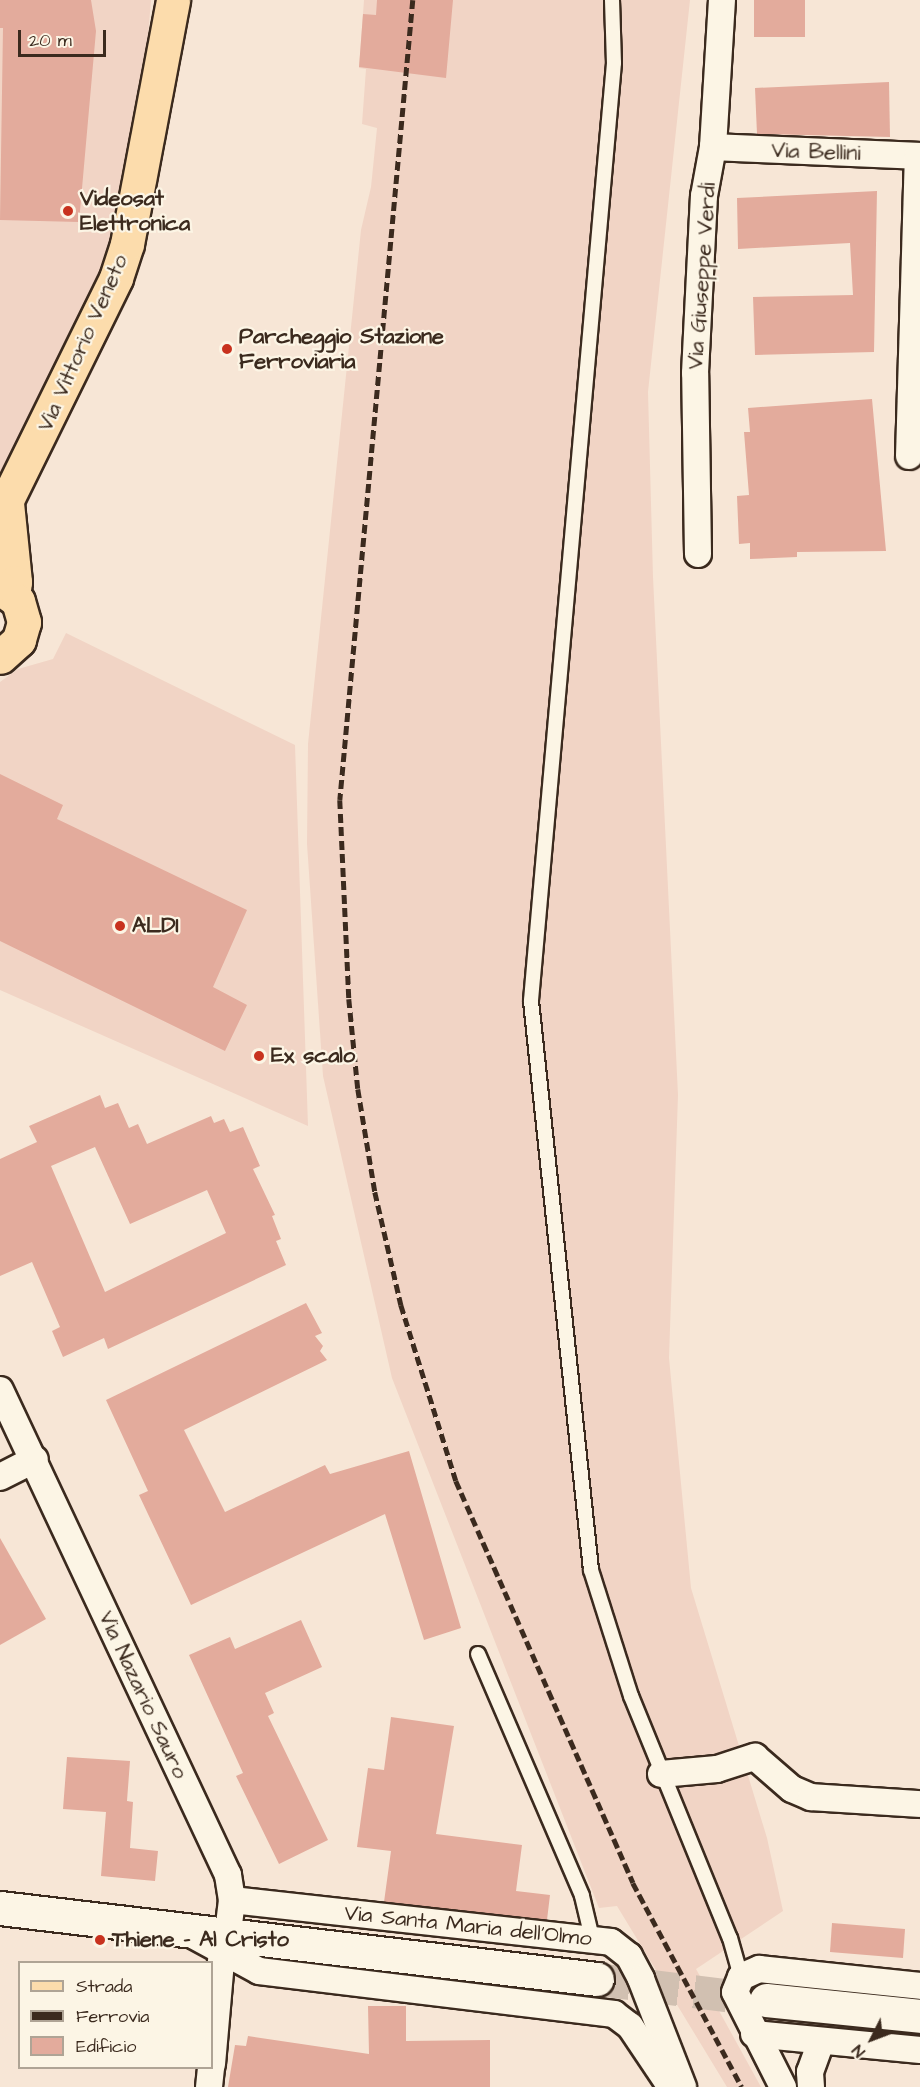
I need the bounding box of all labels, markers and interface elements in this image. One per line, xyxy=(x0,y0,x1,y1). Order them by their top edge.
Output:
scale bar xyxy=(21,18,110,56)
text: 20 m xyxy=(29,28,72,53)
street label: Via Bellini xyxy=(771,137,861,167)
street label: Via Giuseppe Verdi xyxy=(682,182,722,370)
place label: Videosat Elettronica xyxy=(80,185,190,236)
marker: Videosat Elettronica xyxy=(61,204,75,218)
street label: Via Vittorio Veneto xyxy=(32,250,134,436)
place label: Parcheggio Stazione Ferroviaria xyxy=(239,323,444,374)
marker: Parcheggio Stazione Ferroviaria xyxy=(220,342,234,356)
place label: ALDI xyxy=(132,913,179,939)
marker: ALDI xyxy=(113,919,127,933)
place label: Ex scalo xyxy=(271,1043,355,1069)
marker: Ex scalo xyxy=(252,1049,266,1063)
street label: Via Nazario Sauro xyxy=(93,1607,193,1783)
street label: Via Santa Maria dell'Olmo xyxy=(343,1900,593,1952)
place label: Thiene - Al Cristo xyxy=(112,1927,289,1953)
marker: Thiene - Al Cristo xyxy=(93,1933,107,1947)
legend xyxy=(18,1961,213,2069)
text: Strada xyxy=(76,1974,132,1999)
text: Ferrovia xyxy=(76,2004,149,2029)
north arrow xyxy=(842,2009,902,2069)
text: Edificio xyxy=(76,2034,136,2059)
text: N xyxy=(847,2040,870,2062)

